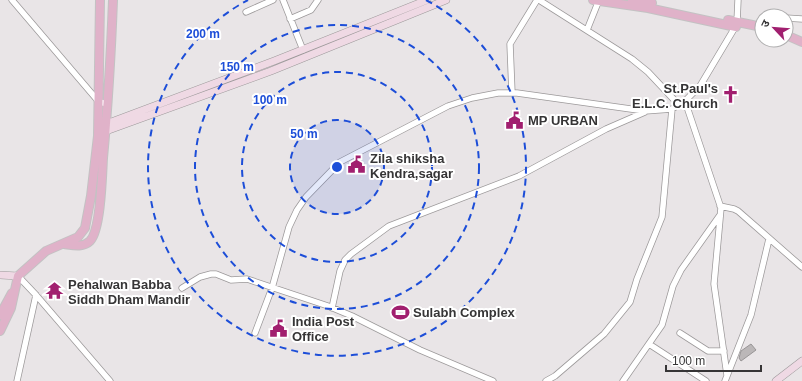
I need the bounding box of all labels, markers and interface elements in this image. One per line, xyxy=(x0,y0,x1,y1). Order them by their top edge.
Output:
north arrow xyxy=(754,8,794,48)
text: उ xyxy=(758,18,772,29)
text: 200 m xyxy=(186,27,220,41)
text: 150 m xyxy=(220,60,254,74)
place label: St.Paul's E.L.C. Church xyxy=(632,81,718,111)
church icon: St.Paul's E.L.C. Church xyxy=(721,85,741,105)
text: 100 m xyxy=(253,93,287,107)
public building icon: MP URBAN xyxy=(505,110,525,130)
place label: MP URBAN xyxy=(528,113,598,128)
text: 50 m xyxy=(290,127,318,141)
place label: Zila shiksha Kendra,sagar xyxy=(370,151,453,181)
public building icon: Zila shiksha Kendra,sagar xyxy=(347,155,367,175)
centre of rings xyxy=(330,160,344,174)
place label: Pehalwan Babba Siddh Dham Mandir xyxy=(68,277,190,307)
temple icon: Pehalwan Babba Siddh Dham Mandir xyxy=(45,281,65,301)
sports icon: Sulabh Complex xyxy=(390,302,410,322)
place label: Sulabh Complex xyxy=(413,305,516,320)
place label: India Post Office xyxy=(292,314,355,344)
public building icon: India Post Office xyxy=(269,318,289,338)
scale bar xyxy=(666,347,761,373)
text: 100 m xyxy=(672,354,705,368)

